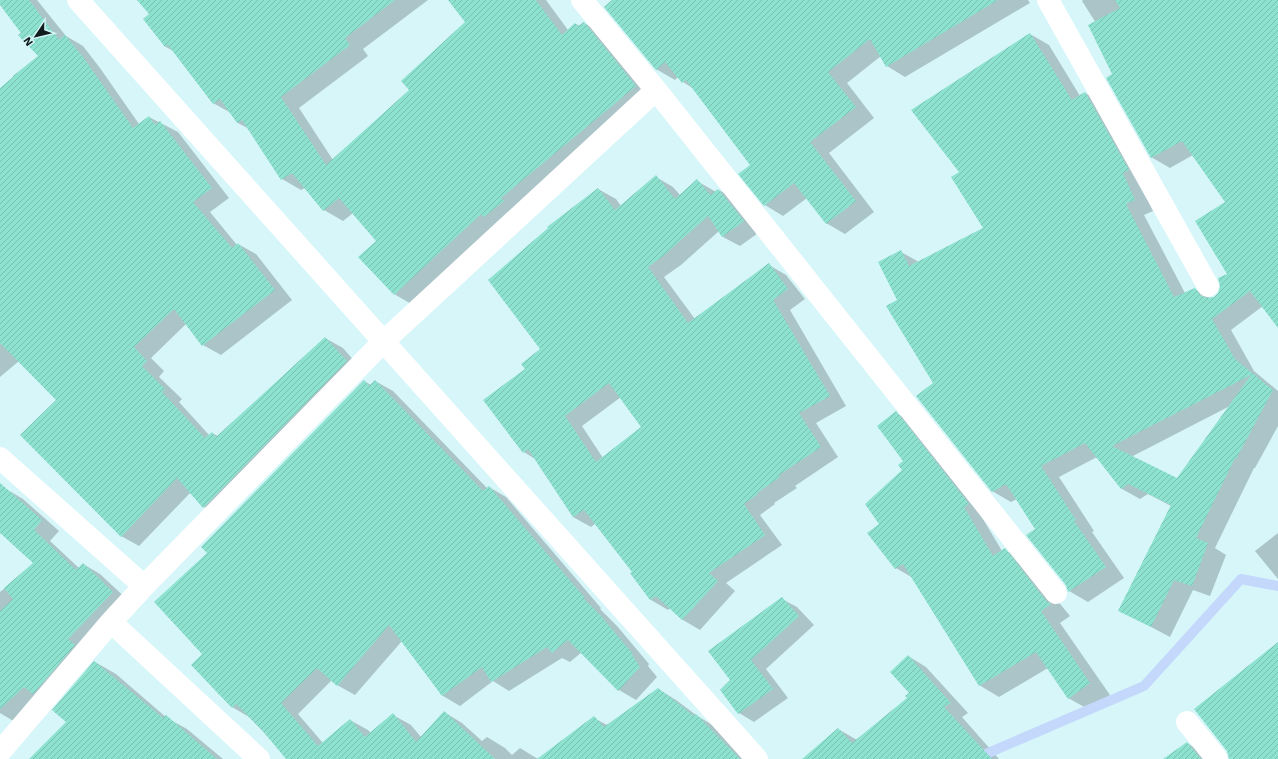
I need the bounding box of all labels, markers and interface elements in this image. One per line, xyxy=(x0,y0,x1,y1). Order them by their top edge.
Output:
north arrow xyxy=(16,16,56,56)
text: N xyxy=(21,34,36,49)

